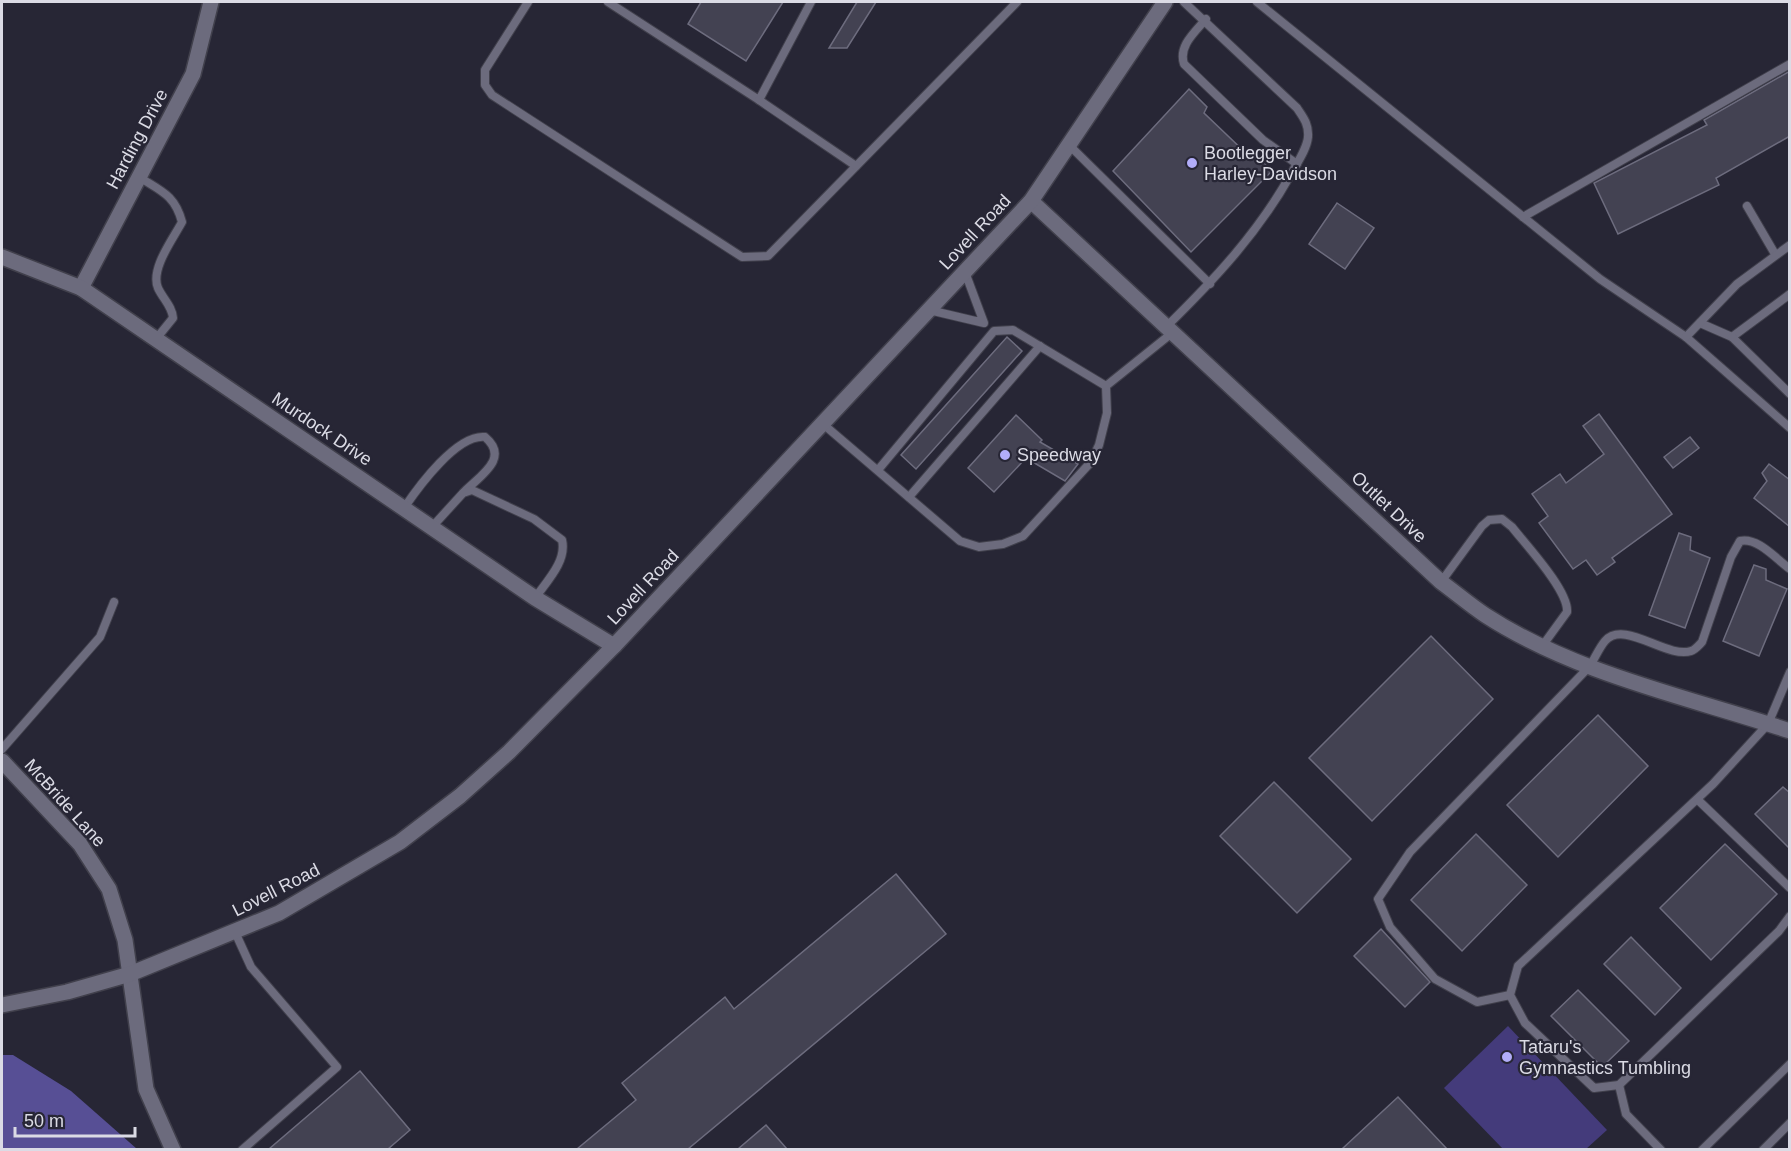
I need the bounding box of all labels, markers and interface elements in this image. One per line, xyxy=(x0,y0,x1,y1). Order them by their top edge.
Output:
street label: Harding Drive xyxy=(102,86,172,192)
place label: Bootlegger Harley-Davidson xyxy=(1204,143,1337,184)
marker: Bootlegger Harley-Davidson xyxy=(1185,156,1199,170)
street label: Lovell Road xyxy=(935,190,1015,274)
street label: Murdock Drive xyxy=(268,388,376,470)
place label: Speedway xyxy=(1017,445,1101,465)
marker: Speedway xyxy=(998,448,1012,462)
street label: Outlet Drive xyxy=(1347,467,1431,547)
street label: Lovell Road xyxy=(603,545,683,629)
street label: McBride Lane xyxy=(20,755,110,851)
street label: Lovell Road xyxy=(229,860,323,920)
place label: Tataru's Gymnastics Tumbling xyxy=(1519,1037,1691,1078)
marker: Tataru's Gymnastics Tumbling xyxy=(1500,1050,1514,1064)
scale bar xyxy=(15,1100,135,1138)
text: 50 m xyxy=(24,1111,64,1131)

